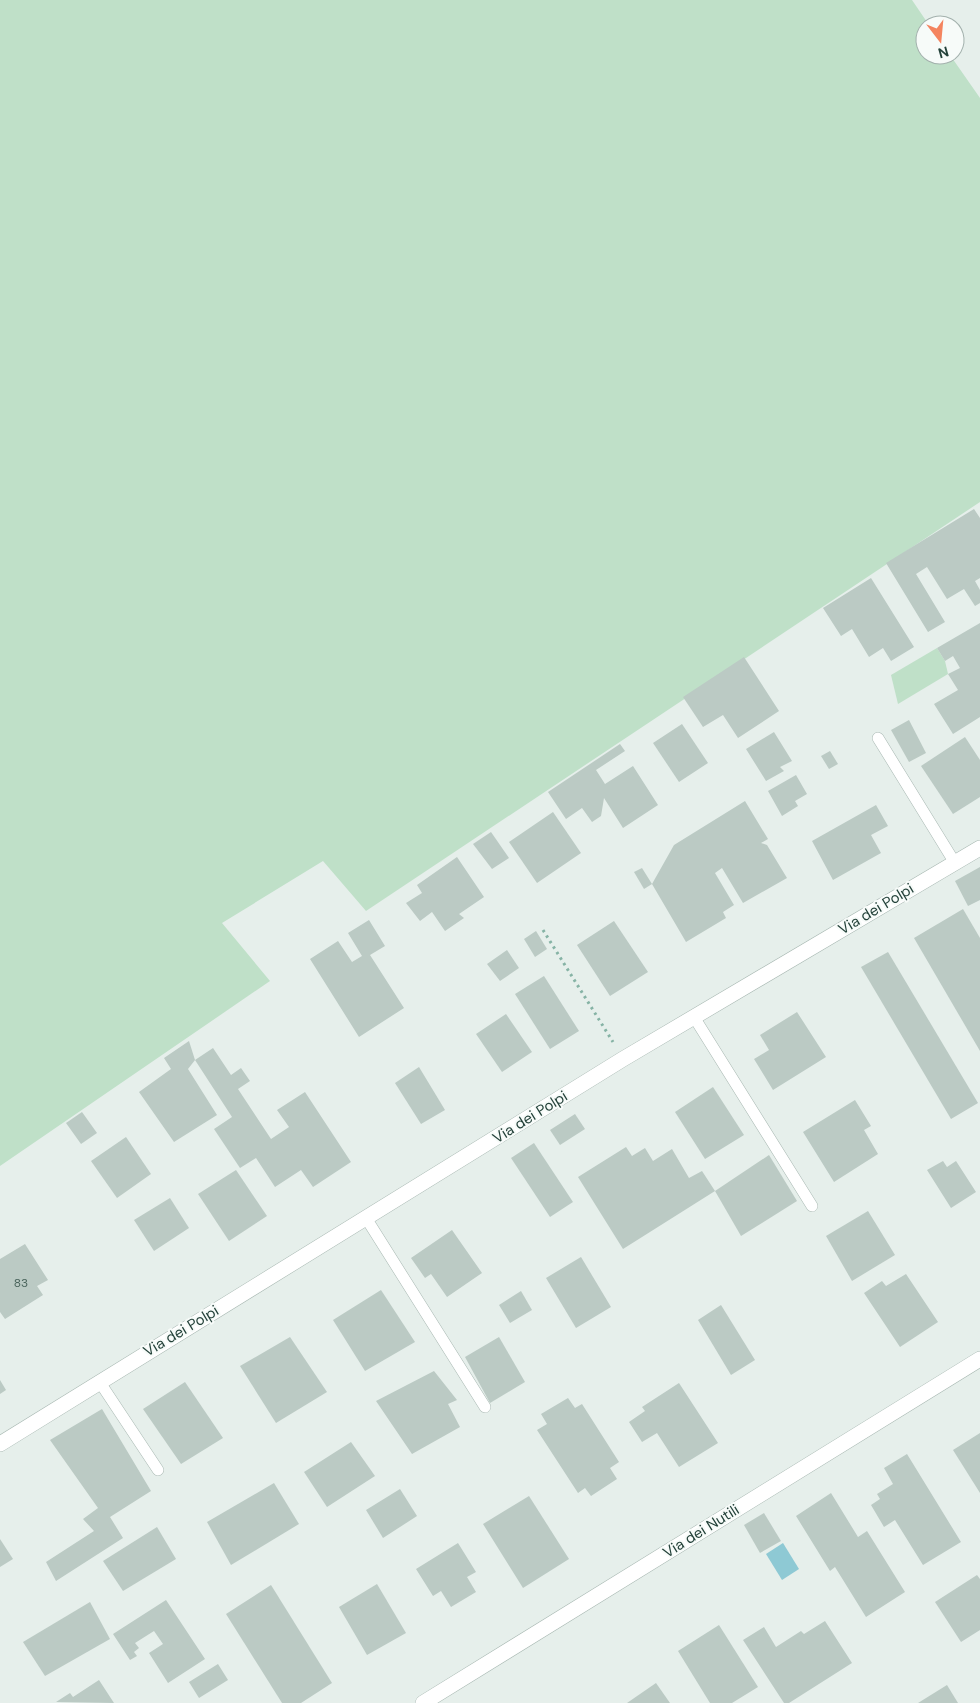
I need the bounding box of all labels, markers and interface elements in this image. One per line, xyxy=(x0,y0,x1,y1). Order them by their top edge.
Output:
north arrow xyxy=(915,15,965,65)
text: N xyxy=(936,42,951,63)
street label: Via dei Polpi xyxy=(835,879,917,939)
street label: Via dei Polpi xyxy=(489,1086,571,1148)
house number: 83 xyxy=(14,1275,28,1291)
street label: Via dei Polpi xyxy=(140,1301,222,1361)
street label: Via dei Nutili xyxy=(659,1500,743,1562)

